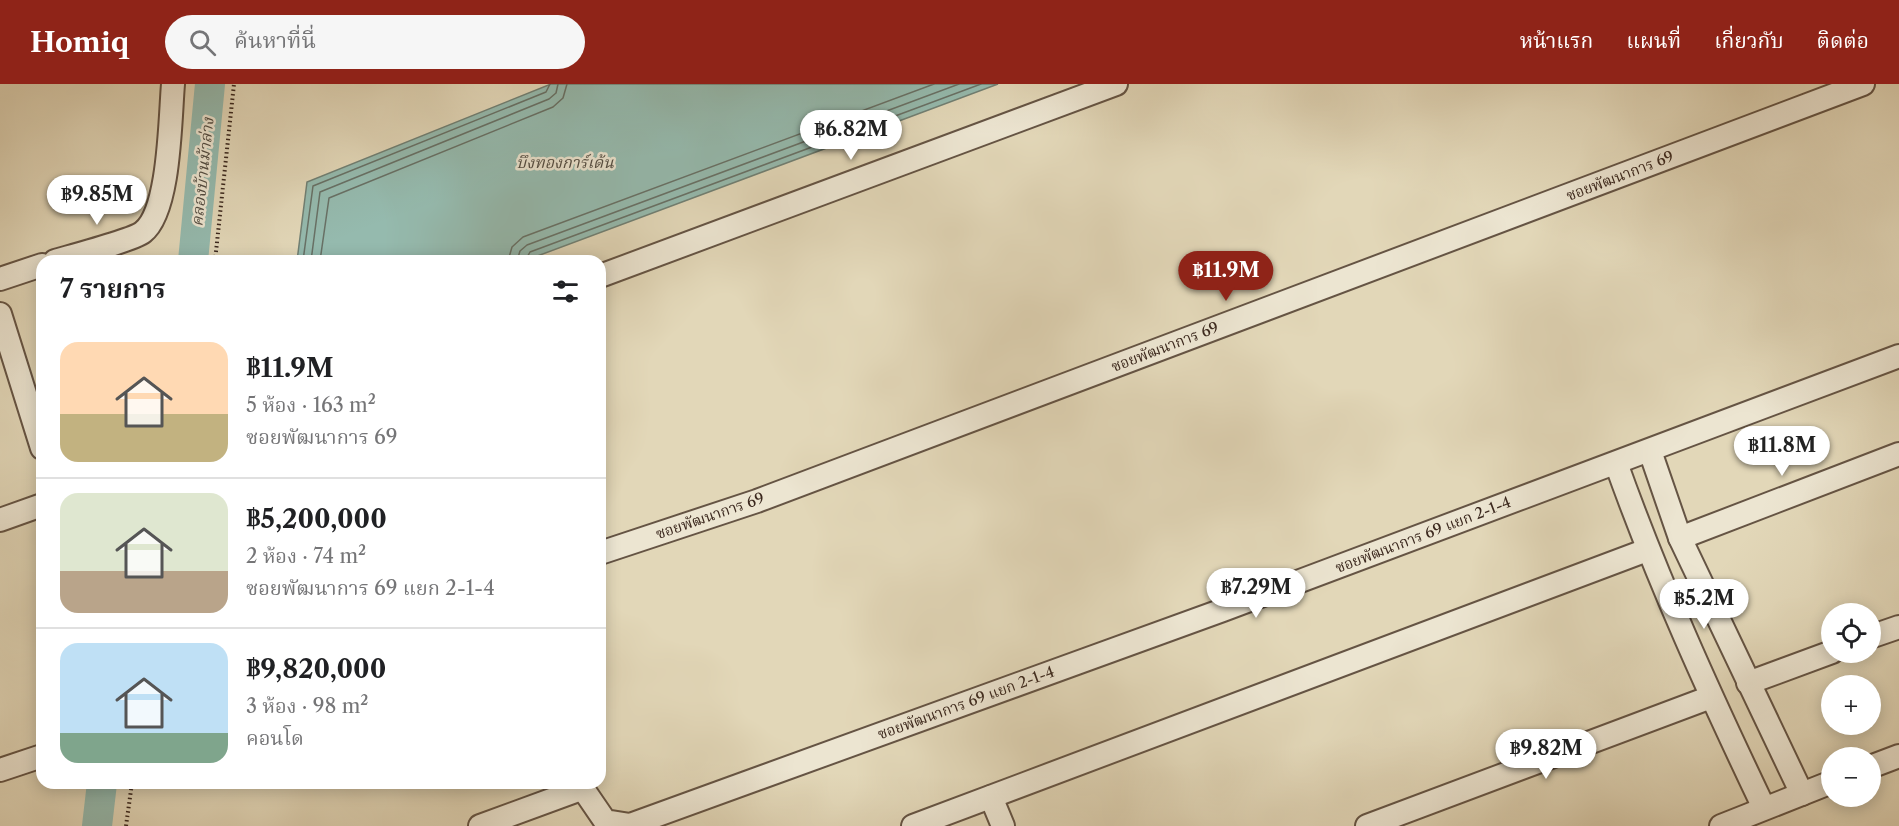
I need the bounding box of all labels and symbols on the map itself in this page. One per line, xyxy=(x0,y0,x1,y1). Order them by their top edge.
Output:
pin: ฿6.82M xyxy=(802,110,900,161)
water label: คลองบ้านม้าล่าง xyxy=(186,116,218,227)
street label: ซอยพัฒนาการ 69 xyxy=(1563,146,1676,205)
water label: บึงทองการ์เด้น xyxy=(516,152,614,172)
pin: ฿9.85M xyxy=(48,175,146,226)
pin: ฿11.9M xyxy=(1177,251,1275,302)
street label: ซอยพัฒนาการ 69 xyxy=(1108,317,1221,376)
pin: ฿11.8M xyxy=(1733,426,1831,477)
street label: ซอยพัฒนาการ 69 xyxy=(653,488,767,543)
street label: ซอยพัฒนาการ 69 แยก 2-1-4 xyxy=(1332,492,1513,577)
pin: ฿7.29M xyxy=(1207,568,1305,619)
pin: ฿5.2M xyxy=(1662,579,1746,630)
street label: ซอยพัฒนาการ 69 แยก 2-1-4 xyxy=(875,662,1057,743)
pin: ฿9.82M xyxy=(1497,729,1595,780)

